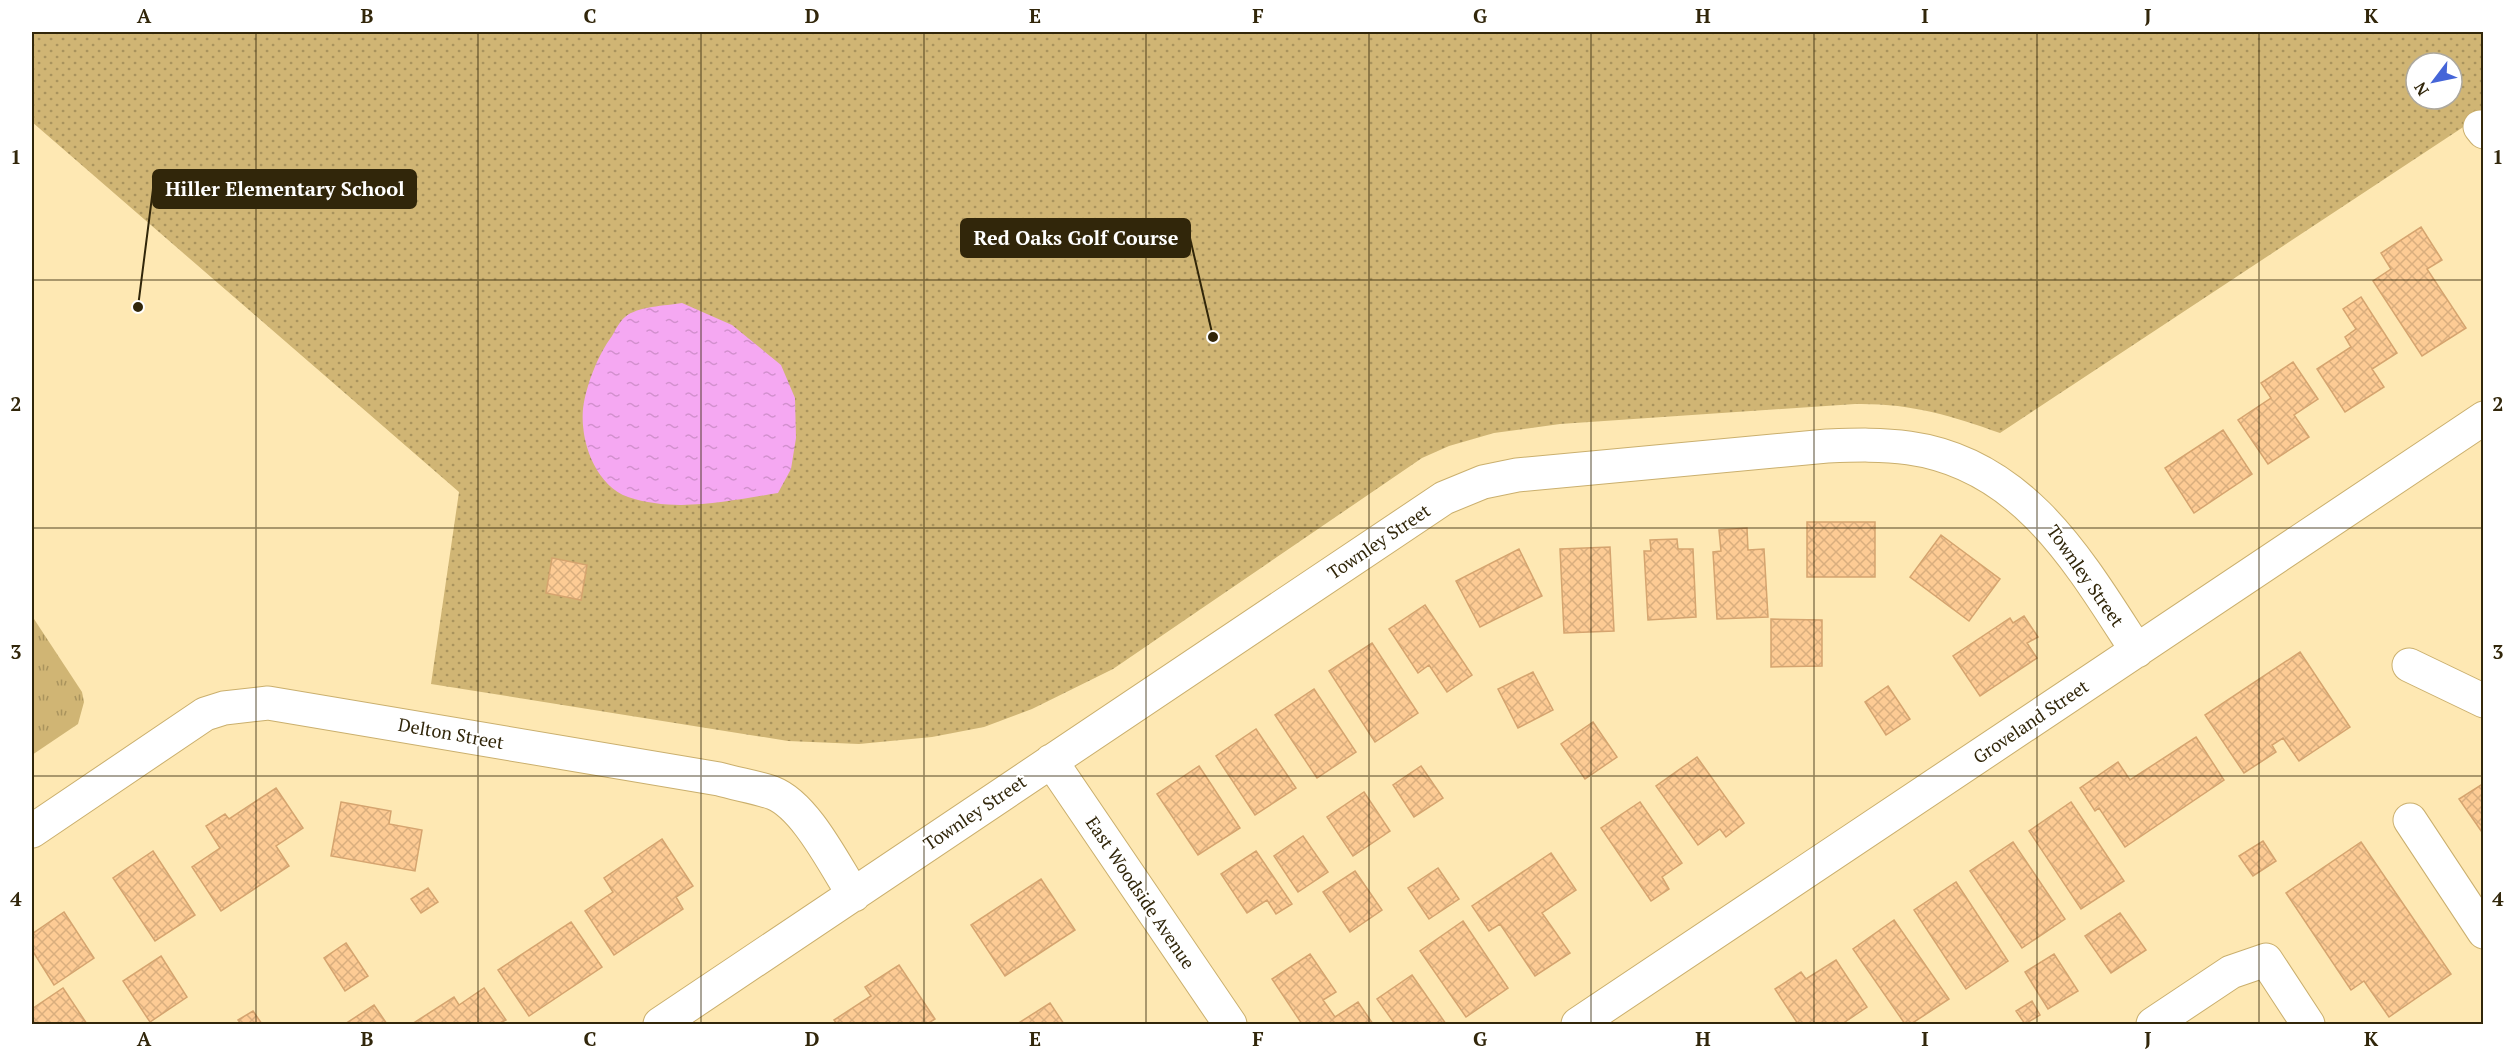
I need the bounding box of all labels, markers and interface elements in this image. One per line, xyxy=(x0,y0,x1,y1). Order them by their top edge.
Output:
text: A xyxy=(137,2,152,29)
text: B xyxy=(361,2,374,29)
text: C xyxy=(583,2,597,29)
text: D xyxy=(805,2,819,29)
text: E xyxy=(1029,2,1041,29)
text: F xyxy=(1252,2,1264,29)
text: G xyxy=(1473,2,1487,29)
text: H xyxy=(1695,2,1711,29)
text: I xyxy=(1921,2,1929,29)
text: J xyxy=(2144,2,2152,29)
text: K xyxy=(2364,2,2379,29)
north arrow xyxy=(2404,51,2464,111)
text: N xyxy=(2409,78,2434,100)
text: 1 xyxy=(10,143,22,170)
text: 1 xyxy=(2492,143,2504,170)
callout: Hiller Elementary School xyxy=(153,170,416,208)
text: Hiller Elementary School xyxy=(165,175,405,202)
callout: Red Oaks Golf Course xyxy=(961,219,1190,257)
text: Red Oaks Golf Course xyxy=(974,224,1179,251)
text: 2 xyxy=(10,390,22,417)
text: 2 xyxy=(2492,390,2504,417)
street label: Townley Street xyxy=(1322,498,1435,584)
street label: Townley Street xyxy=(2042,520,2130,631)
text: 3 xyxy=(10,638,22,665)
text: 3 xyxy=(2492,638,2504,665)
street label: Groveland Street xyxy=(1968,673,2093,769)
street label: Delton Street xyxy=(396,712,506,754)
street label: Townley Street xyxy=(918,769,1031,855)
street label: East Woodside Avenue xyxy=(1081,811,1201,973)
text: 4 xyxy=(10,885,22,912)
text: 4 xyxy=(2492,885,2504,912)
text: A xyxy=(137,1025,152,1052)
text: B xyxy=(361,1025,374,1052)
text: C xyxy=(583,1025,597,1052)
text: D xyxy=(805,1025,819,1052)
text: E xyxy=(1029,1025,1041,1052)
text: F xyxy=(1252,1025,1264,1052)
text: G xyxy=(1473,1025,1487,1052)
text: H xyxy=(1695,1025,1711,1052)
text: I xyxy=(1921,1025,1929,1052)
text: J xyxy=(2144,1025,2152,1052)
text: K xyxy=(2364,1025,2379,1052)

